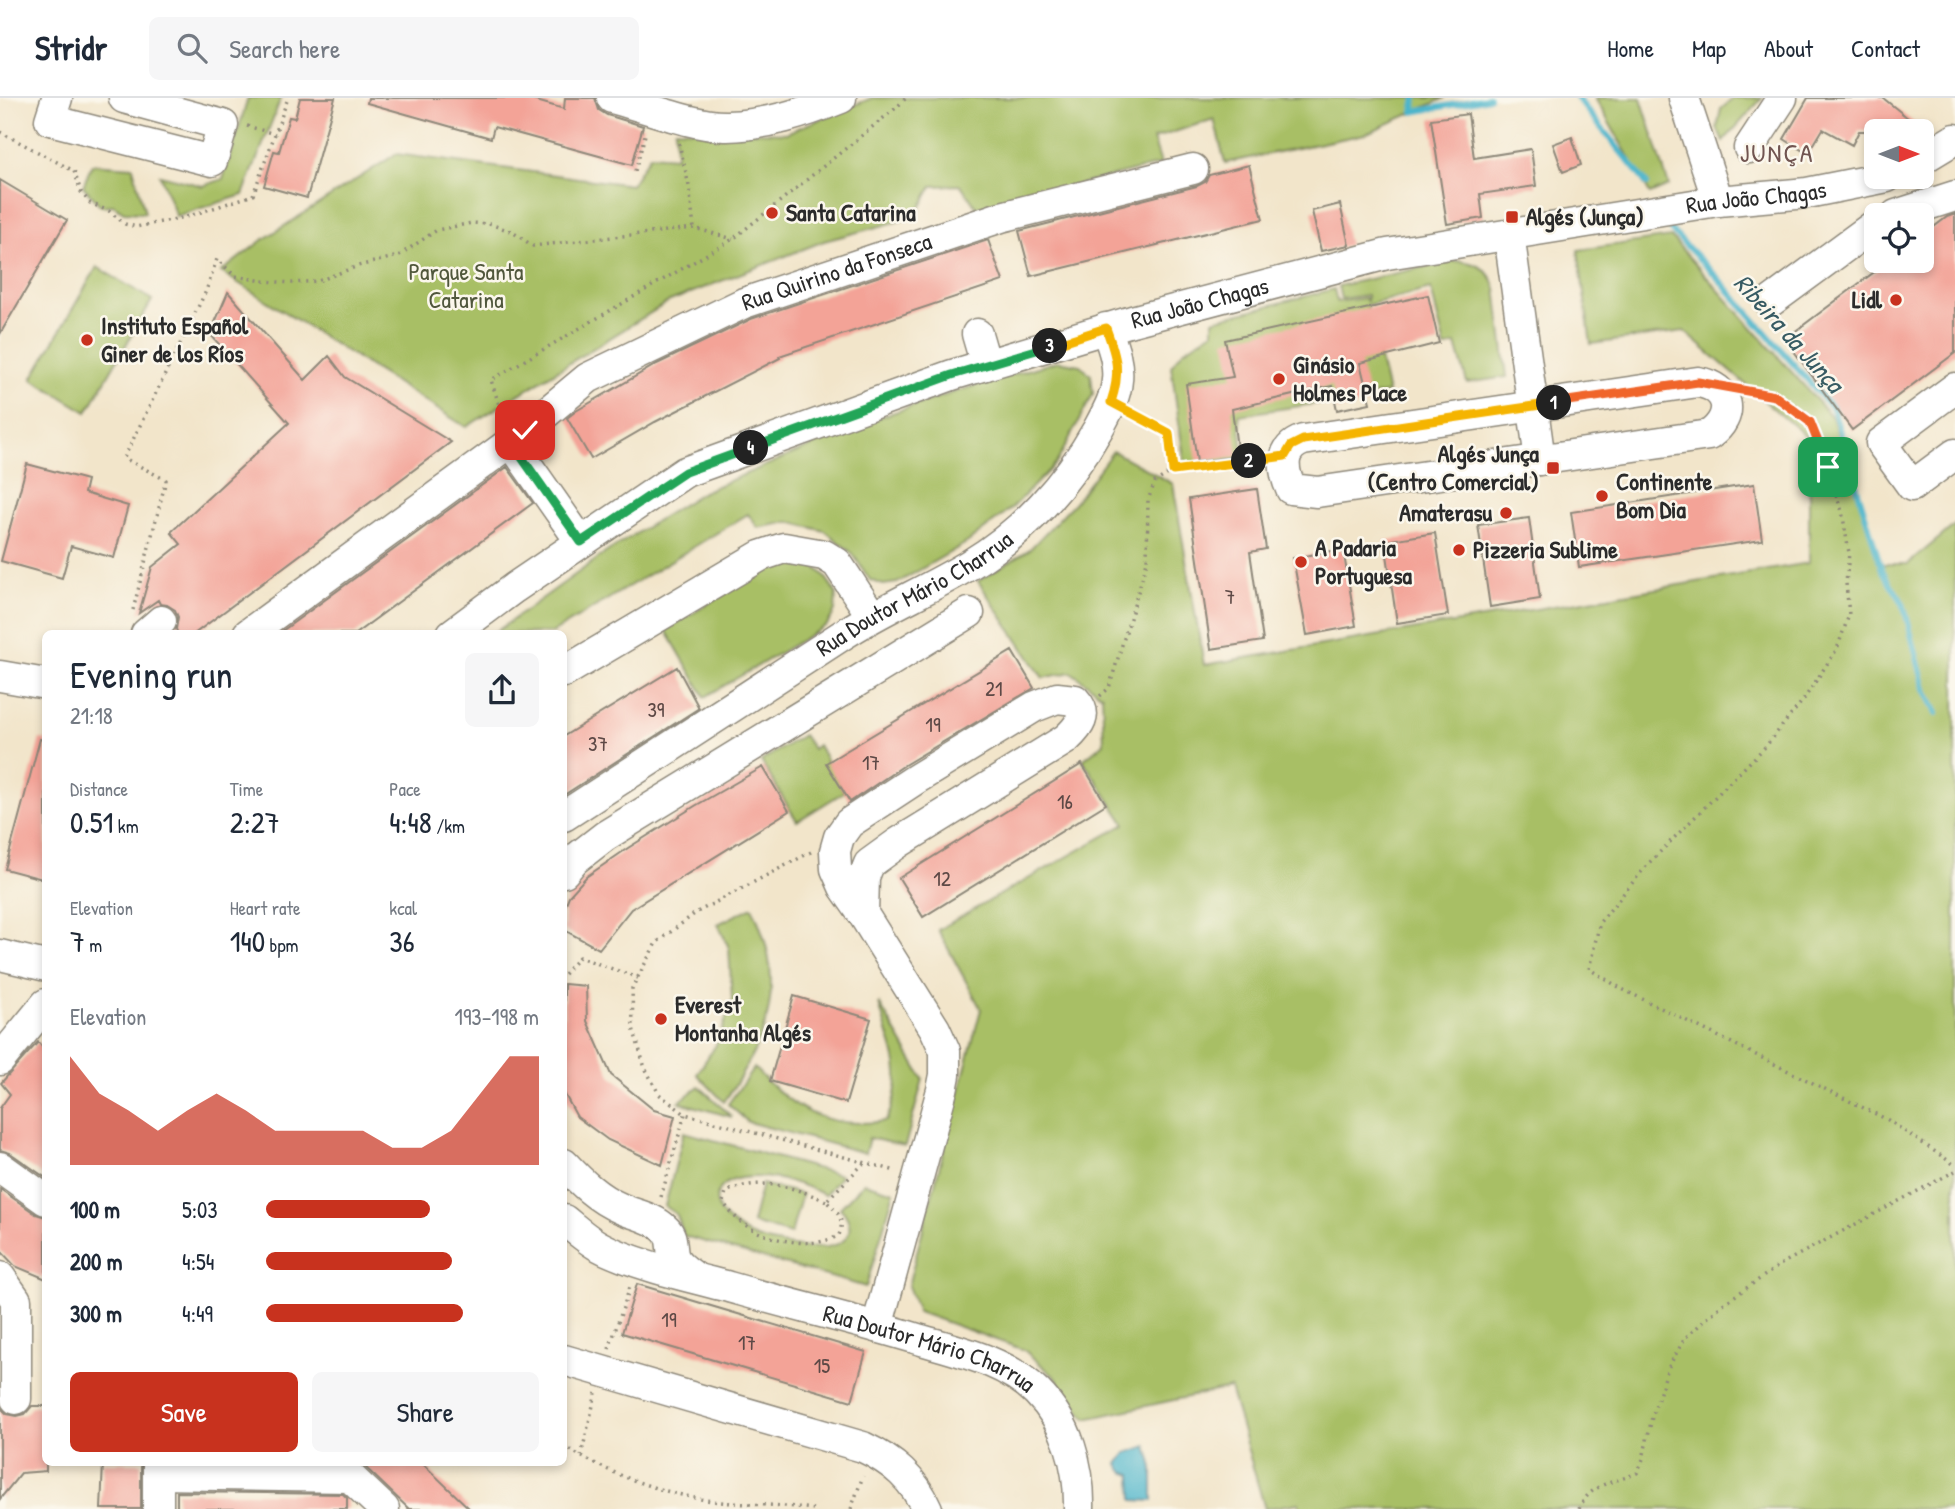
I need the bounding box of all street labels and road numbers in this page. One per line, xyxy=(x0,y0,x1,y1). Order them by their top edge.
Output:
street label: Rua João Chagas xyxy=(1684,173,1829,221)
street label: Rua Quirino da Fonseca xyxy=(737,224,936,318)
street label: Rua João Chagas xyxy=(1127,269,1272,336)
street label: Rua Doutor Mário Charrua xyxy=(809,523,1019,663)
street label: Rua Doutor Mário Charrua xyxy=(820,1296,1043,1399)

